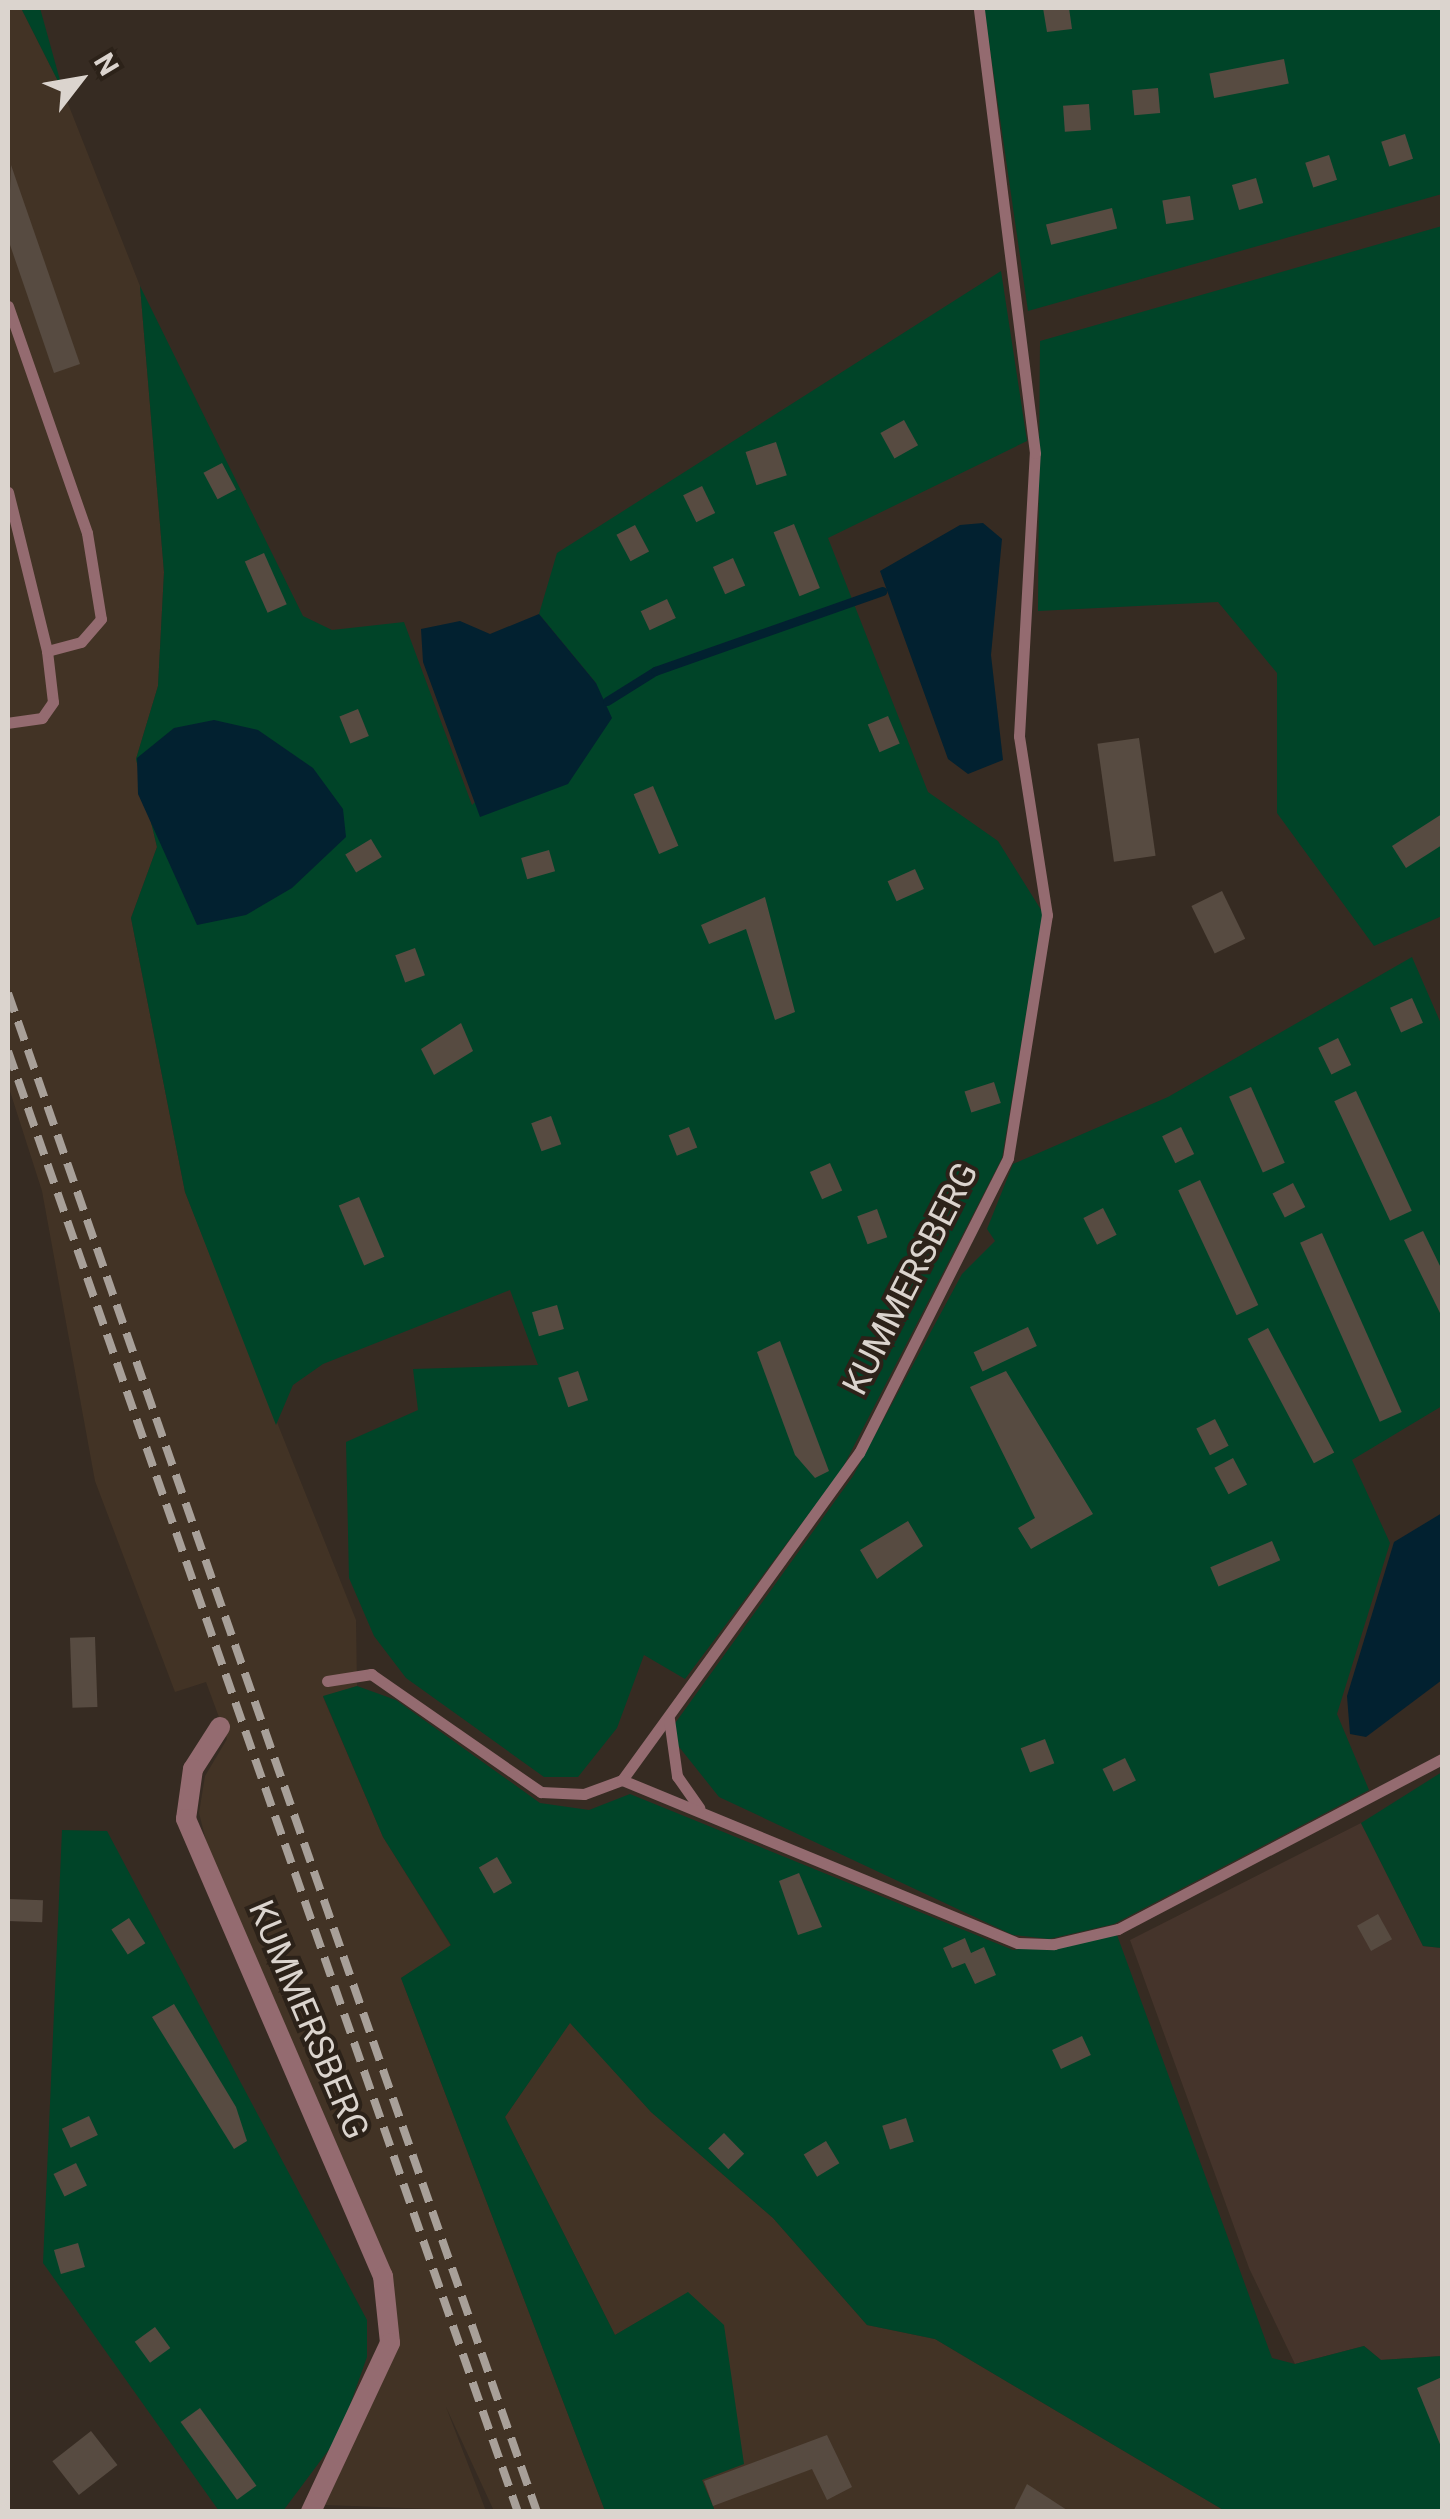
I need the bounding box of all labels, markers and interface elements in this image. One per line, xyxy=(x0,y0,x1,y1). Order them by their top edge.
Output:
north arrow xyxy=(30,30,130,130)
text: N xyxy=(87,47,125,81)
street label: KUMMERSBERG xyxy=(834,1156,988,1402)
street label: KUMMERSBERG xyxy=(239,1894,377,2146)

